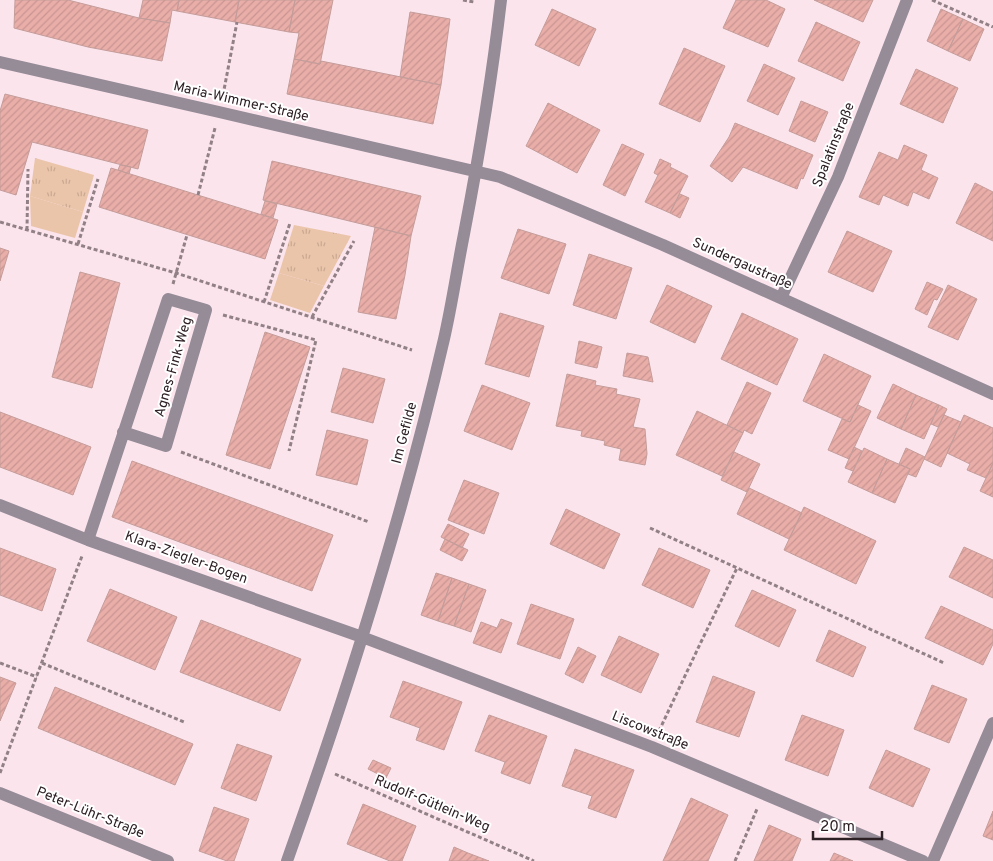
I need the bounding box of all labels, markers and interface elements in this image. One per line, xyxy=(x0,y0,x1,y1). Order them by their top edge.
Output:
street label: Maria-Wimmer-Straße xyxy=(172,78,310,126)
street label: Spalatinstraße xyxy=(809,100,859,190)
street label: Sundergaustraße xyxy=(690,234,794,294)
street label: Agnes-Fink-Weg xyxy=(152,315,196,419)
street label: Im Gefilde xyxy=(389,400,421,466)
street label: Klara-Ziegler-Bogen xyxy=(122,528,250,588)
street label: Liscowstraße xyxy=(609,708,691,754)
street label: Rudolf-Gütlein-Weg xyxy=(372,772,492,836)
street label: Peter-Lühr-Straße xyxy=(34,784,146,842)
scale bar xyxy=(813,808,882,840)
text: 20 m xyxy=(820,818,855,837)

